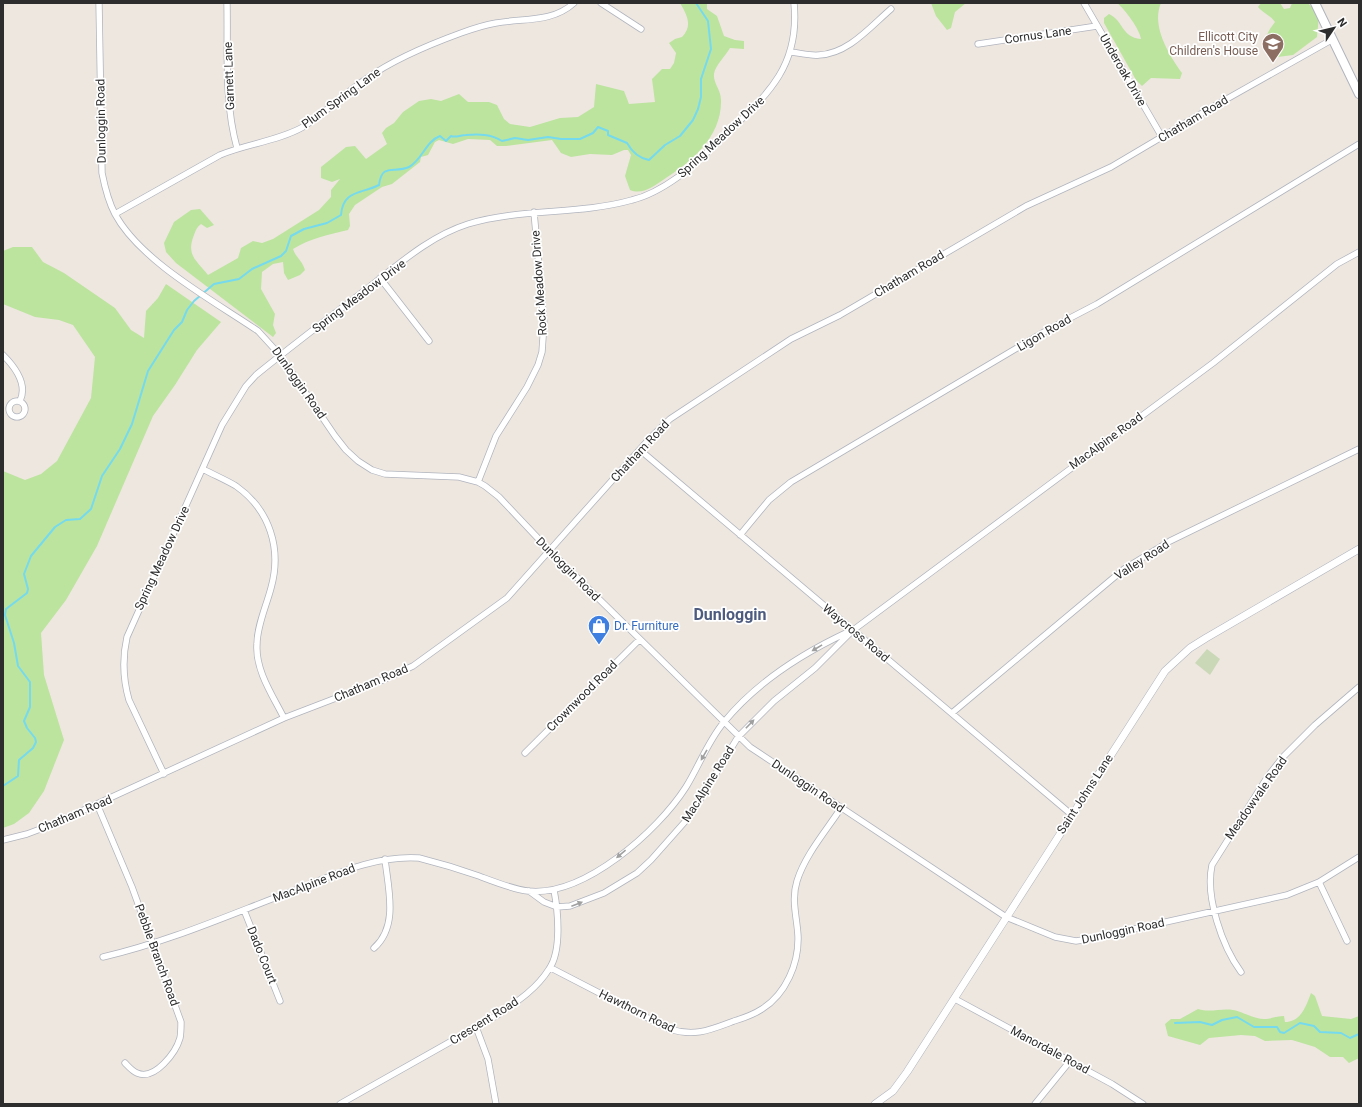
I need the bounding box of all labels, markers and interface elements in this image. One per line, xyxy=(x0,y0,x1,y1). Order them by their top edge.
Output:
north arrow xyxy=(1314,8,1354,48)
text: N xyxy=(1334,16,1349,30)
street label: Cornus Lane xyxy=(1004,23,1072,47)
place label: Ellicott City Children's House xyxy=(1169,30,1258,58)
street label: Underoak Drive xyxy=(1097,31,1149,109)
school or university icon: Ellicott City Children's House xyxy=(1260,31,1286,64)
street label: Garnett Lane xyxy=(221,41,237,111)
street label: Plum Spring Lane xyxy=(299,65,383,131)
street label: Dunloggin Road xyxy=(93,79,109,163)
street label: Spring Meadow Drive xyxy=(675,93,767,181)
street label: Chatham Road xyxy=(1156,93,1230,145)
street label: Rock Meadow Drive xyxy=(528,230,550,336)
street label: Chatham Road xyxy=(872,248,946,300)
street label: Spring Meadow Drive xyxy=(310,256,408,336)
street label: Ligon Road xyxy=(1014,312,1074,354)
street label: Dunloggin Road xyxy=(269,344,329,422)
street label: MacAlpine Road xyxy=(1067,410,1145,472)
street label: Chatham Road xyxy=(608,417,672,485)
street label: Spring Meadow Drive xyxy=(132,504,192,612)
street label: Dunloggin Road xyxy=(533,534,603,604)
street label: Valley Road xyxy=(1112,537,1172,583)
street label: Waycross Road xyxy=(820,601,892,665)
district label: Dunloggin xyxy=(693,605,767,624)
shop icon: Dr. Furniture xyxy=(586,613,612,646)
place label: Dr. Furniture xyxy=(614,619,679,633)
one-way arrow xyxy=(811,645,823,652)
street label: Crownwood Road xyxy=(544,658,620,734)
street label: Chatham Road xyxy=(332,661,410,705)
one-way arrow xyxy=(745,719,754,729)
street label: MacAlpine Road xyxy=(679,743,737,825)
one-way arrow xyxy=(700,749,707,761)
street label: Saint Johns Lane xyxy=(1054,752,1116,836)
street label: Meadowvale Road xyxy=(1222,754,1290,842)
street label: Dunloggin Road xyxy=(769,757,847,815)
street label: Chatham Road xyxy=(36,792,114,836)
one-way arrow xyxy=(616,849,627,858)
street label: MacAlpine Road xyxy=(271,861,357,905)
one-way arrow xyxy=(571,900,583,906)
street label: Pebble Branch Road xyxy=(132,902,182,1008)
street label: Dunloggin Road xyxy=(1080,915,1166,947)
street label: Dado Court xyxy=(244,924,280,986)
street label: Hawthorn Road xyxy=(597,987,677,1035)
street label: Crescent Road xyxy=(447,994,521,1048)
street label: Manordale Road xyxy=(1008,1023,1092,1077)

